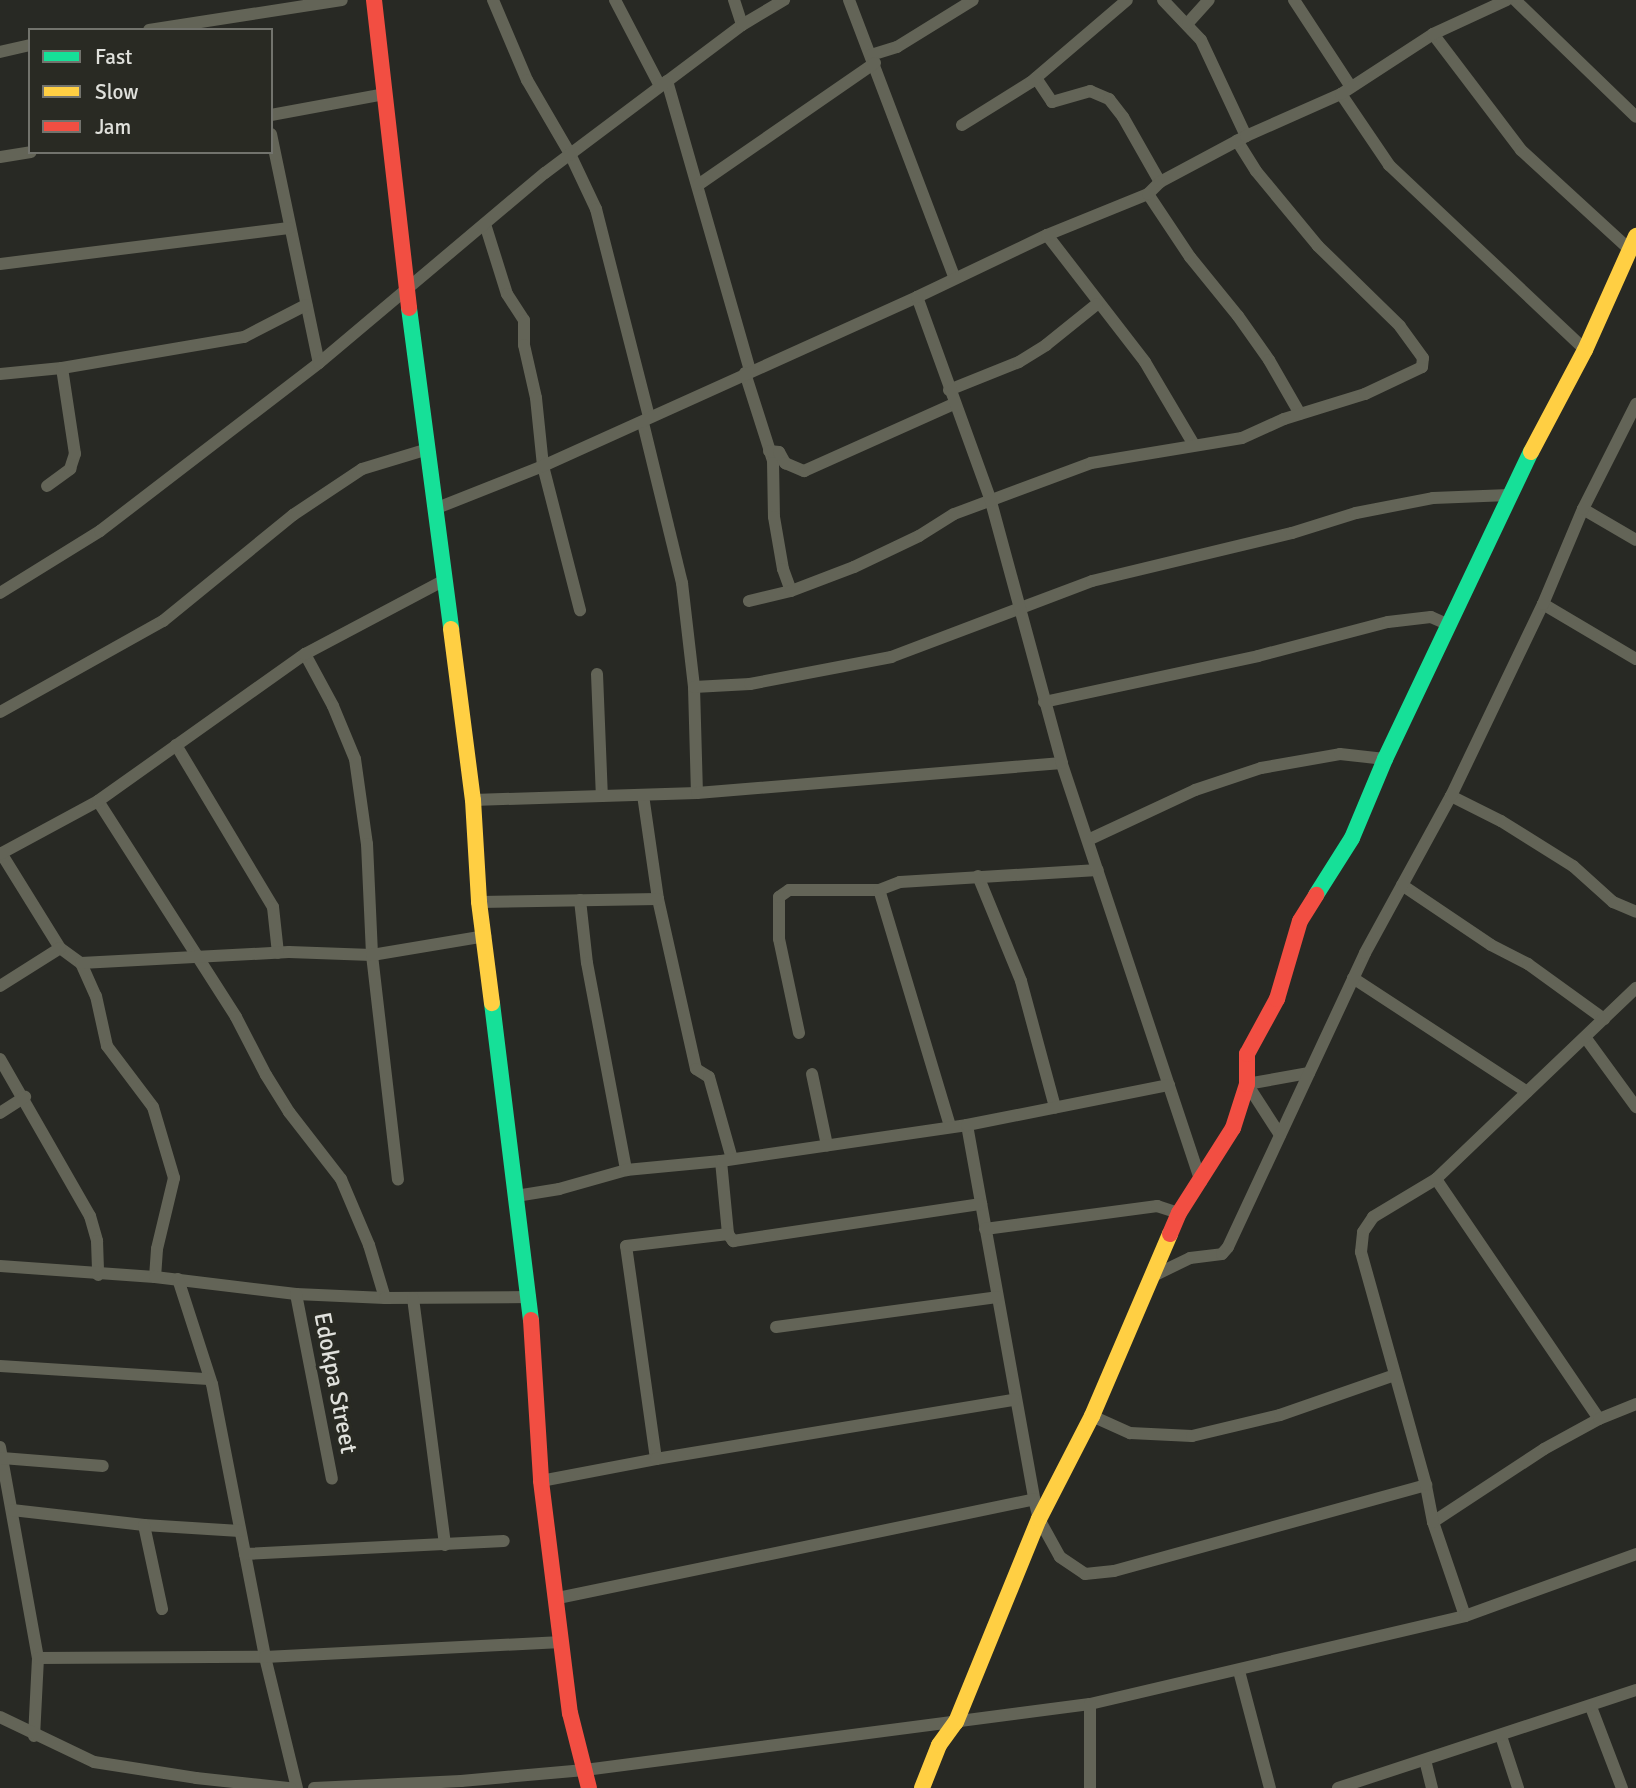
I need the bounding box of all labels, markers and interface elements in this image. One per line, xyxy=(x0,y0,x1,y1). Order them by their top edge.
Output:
legend xyxy=(28,28,273,154)
text: Fast xyxy=(95,44,132,70)
text: Slow xyxy=(95,79,139,105)
text: Jam xyxy=(95,114,131,140)
street label: Edokpa Street xyxy=(307,1310,363,1456)

